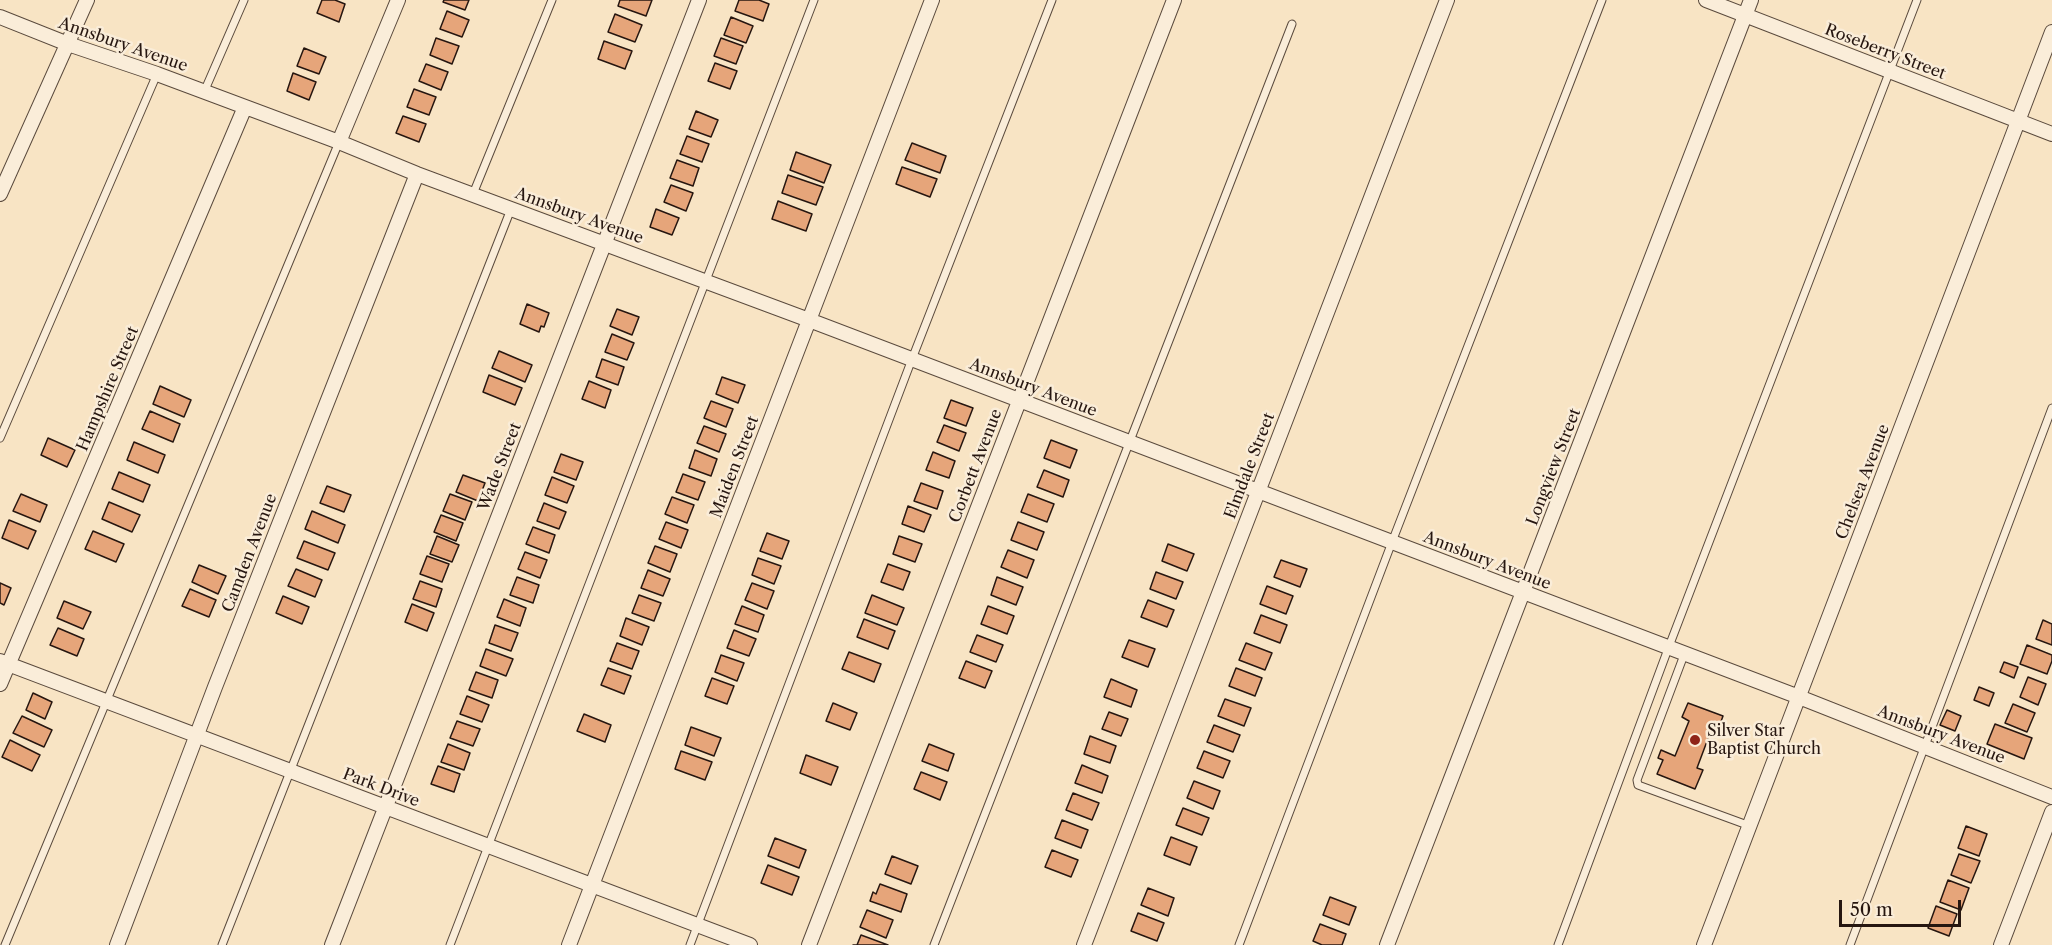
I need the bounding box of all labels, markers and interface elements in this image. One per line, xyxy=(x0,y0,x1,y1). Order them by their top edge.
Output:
street label: Annsbury Avenue xyxy=(56,14,190,76)
street label: Roseberry Street xyxy=(1822,20,1948,84)
street label: Annsbury Avenue xyxy=(512,184,646,248)
street label: Hampshire Street xyxy=(73,324,143,454)
street label: Annsbury Avenue xyxy=(966,355,1100,421)
street label: Longview Street xyxy=(1523,406,1585,528)
street label: Corbett Avenue xyxy=(946,407,1006,525)
street label: Elmdale Street xyxy=(1221,410,1279,522)
street label: Maiden Street xyxy=(707,413,763,521)
street label: Wade Street xyxy=(474,420,526,514)
street label: Chelsea Avenue xyxy=(1832,422,1894,542)
street label: Camden Avenue xyxy=(219,491,281,615)
street label: Annsbury Avenue xyxy=(1420,528,1554,594)
street label: Annsbury Avenue xyxy=(1874,702,2008,768)
place label: Silver Star Baptist Church xyxy=(1707,721,1821,759)
marker: Silver Star Baptist Church xyxy=(1688,733,1702,747)
street label: Park Drive xyxy=(340,765,422,811)
scale bar xyxy=(1842,888,1964,926)
text: 50 m xyxy=(1850,899,1893,921)

